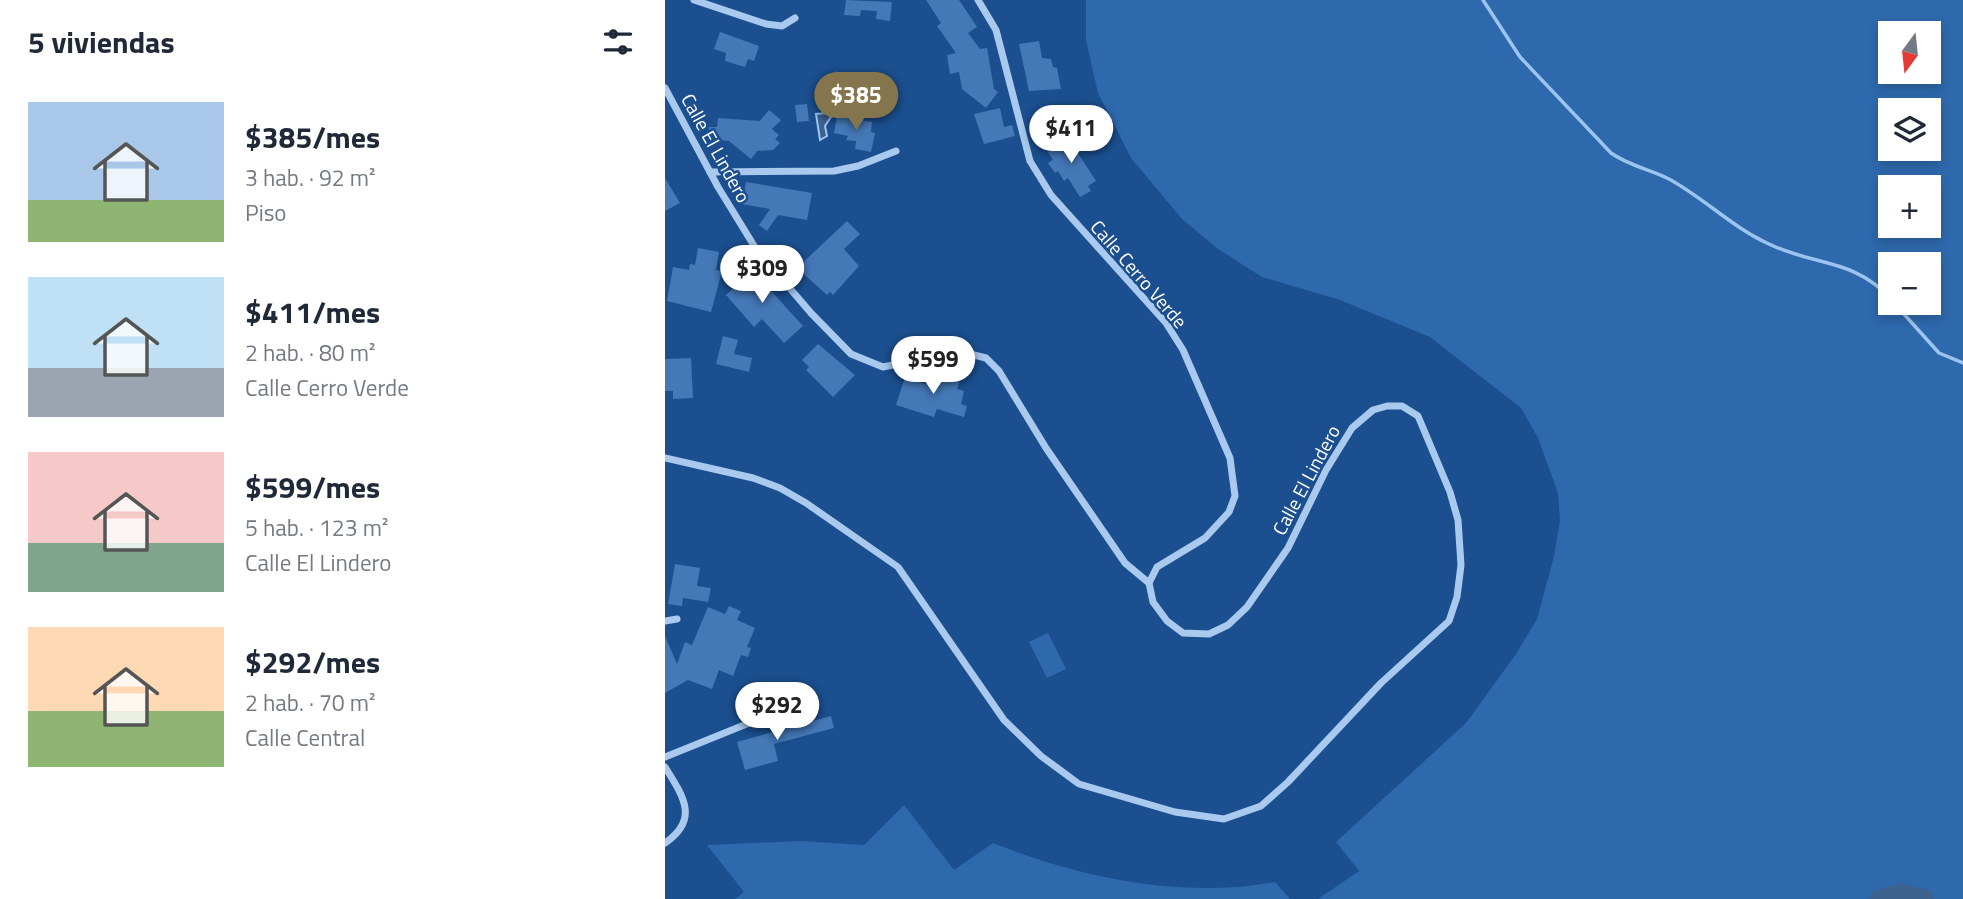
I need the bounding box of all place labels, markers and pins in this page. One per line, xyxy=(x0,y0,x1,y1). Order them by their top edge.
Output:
pin: $385 xyxy=(815,72,897,132)
pin: $411 xyxy=(1030,106,1112,165)
pin: $309 xyxy=(721,246,803,305)
pin: $599 xyxy=(892,336,974,396)
pin: $292 xyxy=(736,682,818,742)

